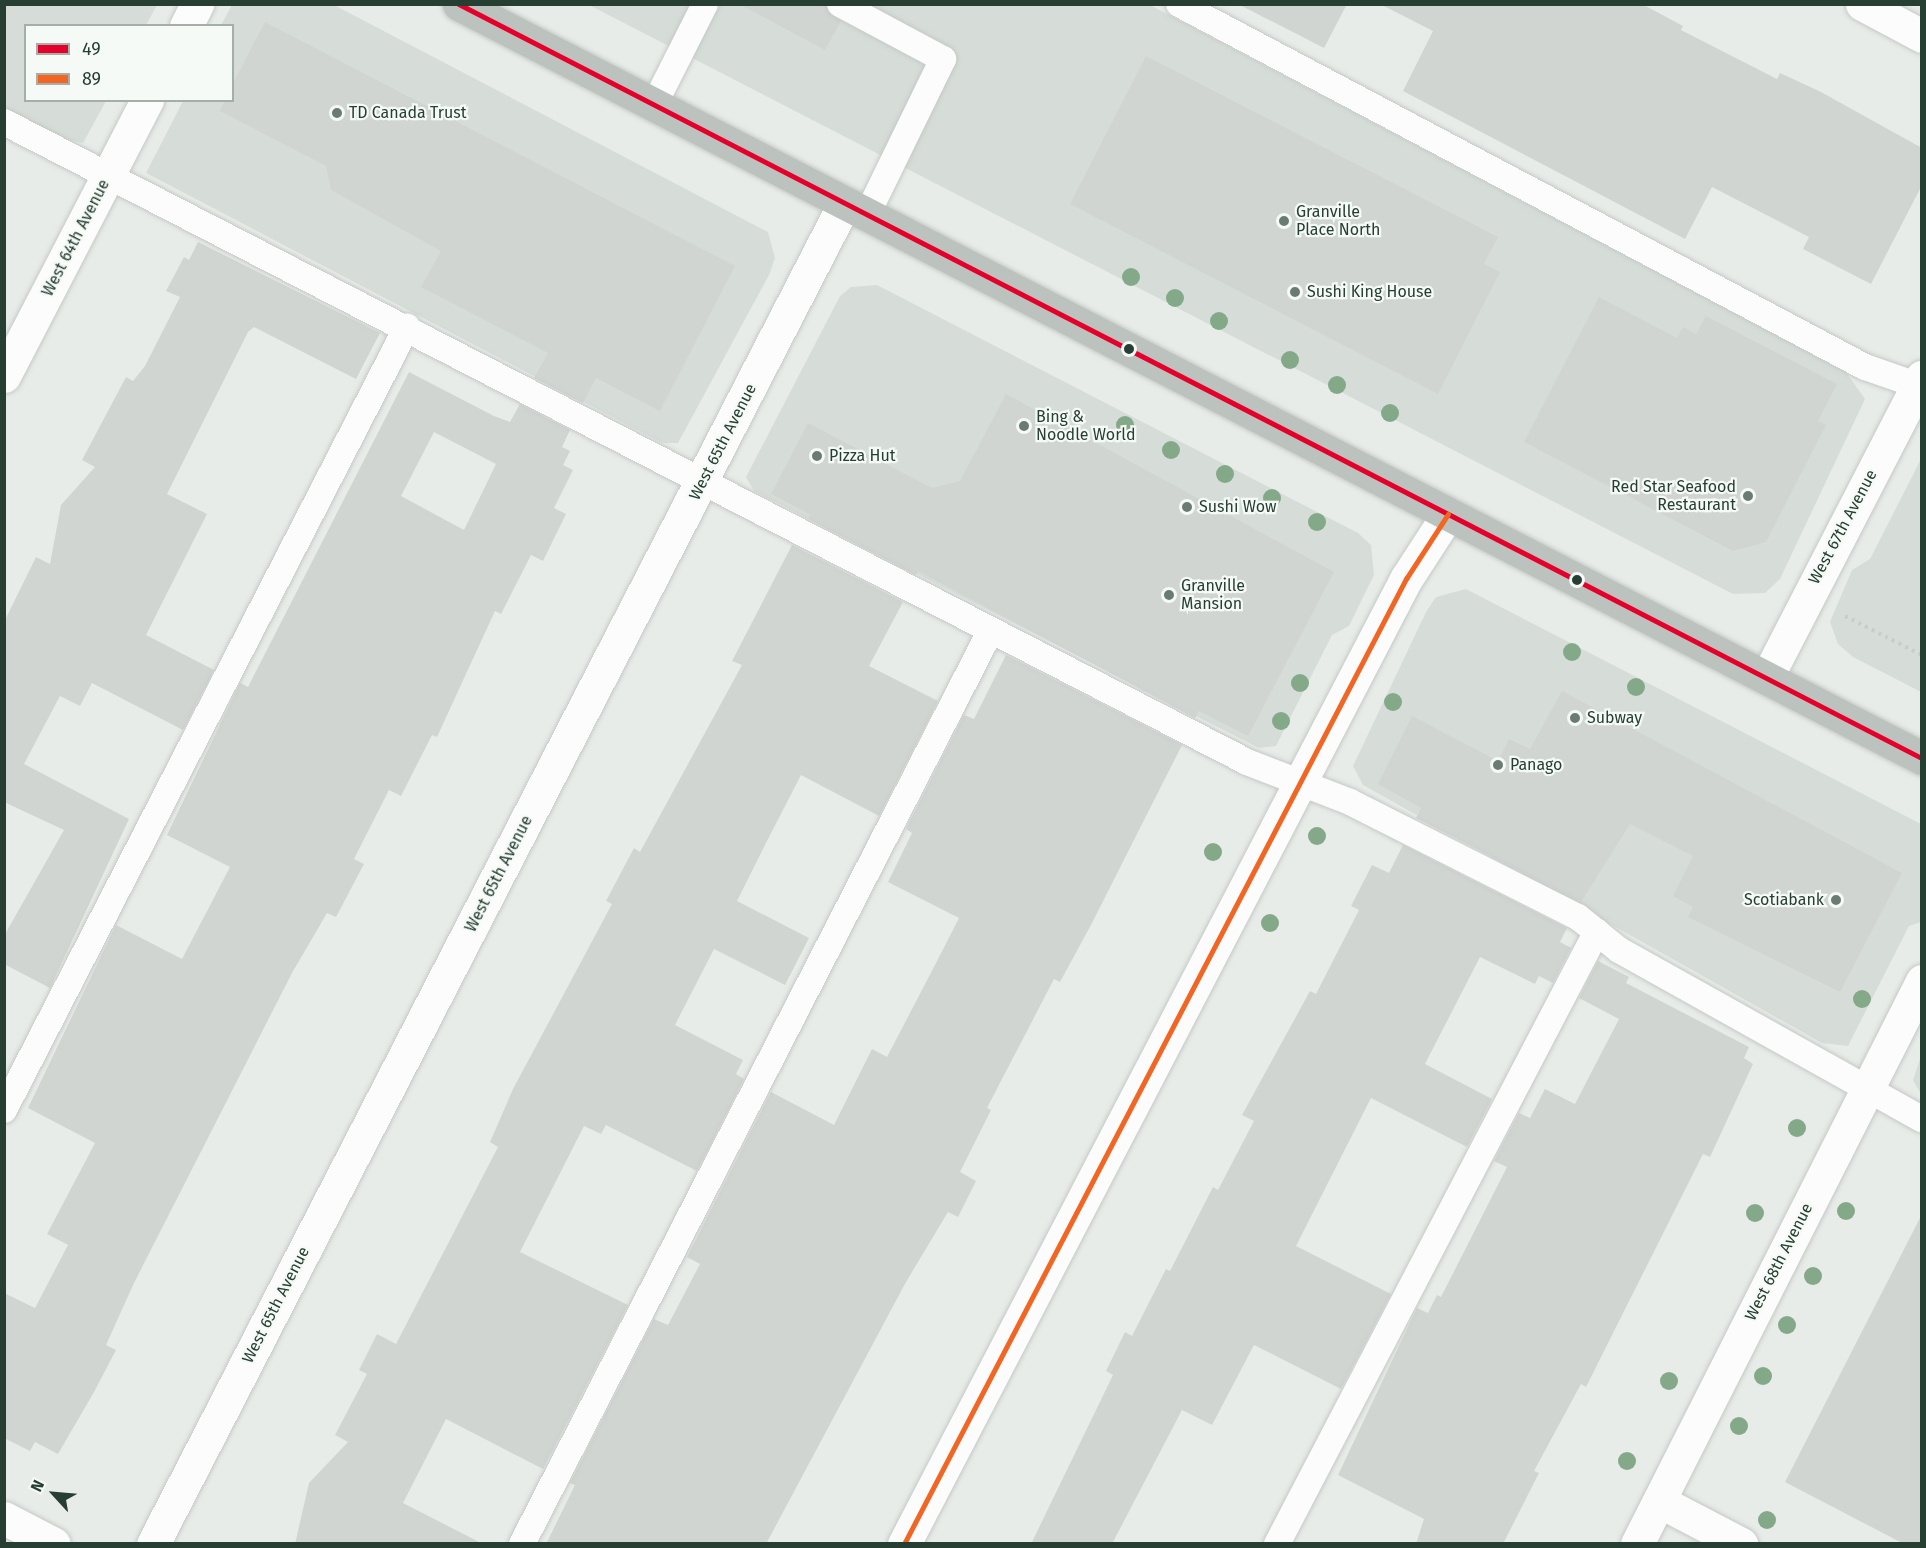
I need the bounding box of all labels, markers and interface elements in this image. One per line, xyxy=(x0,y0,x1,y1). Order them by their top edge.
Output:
legend xyxy=(24,24,234,102)
text: 49 xyxy=(82,38,101,60)
text: 89 xyxy=(82,68,101,90)
place label: TD Canada Trust xyxy=(349,103,466,123)
marker: TD Canada Trust xyxy=(330,106,344,120)
street label: West 64th Avenue xyxy=(38,176,114,300)
place label: Granville Place North xyxy=(1296,202,1380,240)
marker: Granville Place North xyxy=(1277,214,1291,228)
place label: Sushi King House xyxy=(1307,282,1432,302)
marker: Sushi King House xyxy=(1288,285,1302,299)
unlabelled marker xyxy=(1123,343,1135,355)
street label: West 65th Avenue xyxy=(685,381,761,503)
place label: Bing & Noodle World xyxy=(1036,407,1136,445)
marker: Bing & Noodle World xyxy=(1017,419,1031,433)
place label: Pizza Hut xyxy=(829,446,895,466)
marker: Pizza Hut xyxy=(810,449,824,463)
street label: West 67th Avenue xyxy=(1805,466,1881,588)
place label: Red Star Seafood Restaurant xyxy=(1611,477,1736,515)
marker: Red Star Seafood Restaurant xyxy=(1741,489,1755,503)
place label: Sushi Wow xyxy=(1199,497,1277,517)
marker: Sushi Wow xyxy=(1180,500,1194,514)
unlabelled marker xyxy=(1571,574,1583,586)
place label: Granville Mansion xyxy=(1181,576,1245,614)
marker: Granville Mansion xyxy=(1162,588,1176,602)
place label: Subway xyxy=(1587,708,1642,728)
marker: Subway xyxy=(1568,711,1582,725)
place label: Panago xyxy=(1510,755,1562,775)
marker: Panago xyxy=(1491,758,1505,772)
street label: West 65th Avenue xyxy=(461,813,537,935)
place label: Scotiabank xyxy=(1744,890,1824,910)
marker: Scotiabank xyxy=(1829,893,1843,907)
street label: West 68th Avenue xyxy=(1741,1200,1817,1324)
street label: West 65th Avenue xyxy=(238,1244,314,1366)
north arrow xyxy=(24,1464,84,1524)
text: N xyxy=(27,1477,48,1495)

